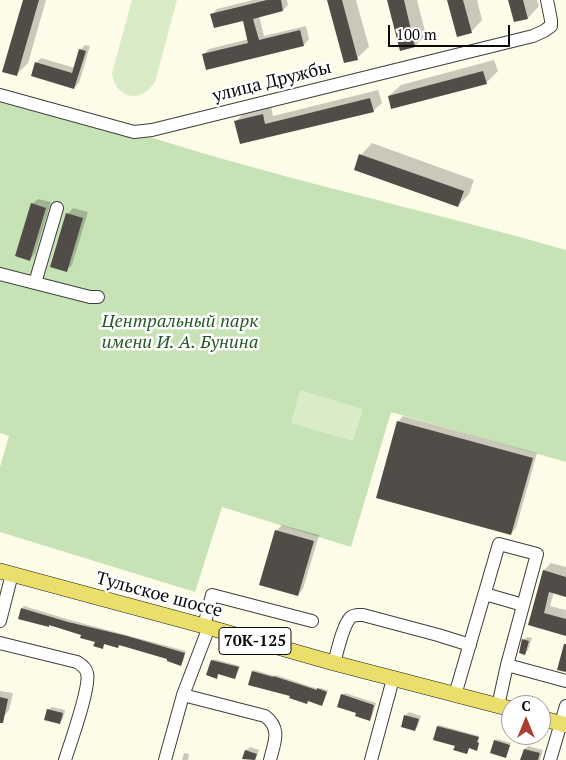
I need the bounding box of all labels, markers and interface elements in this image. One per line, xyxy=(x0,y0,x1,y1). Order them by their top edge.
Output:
scale bar xyxy=(391,15,514,47)
text: 100 m xyxy=(396,24,437,44)
street label: улица Дружбы xyxy=(210,57,334,107)
park label: Центральный парк имени И. А. Бунина xyxy=(102,311,258,354)
street label: Тульское шоссе xyxy=(93,568,225,622)
road number: 70К-125 xyxy=(219,627,291,654)
north arrow xyxy=(501,695,551,745)
text: С xyxy=(521,696,531,715)

